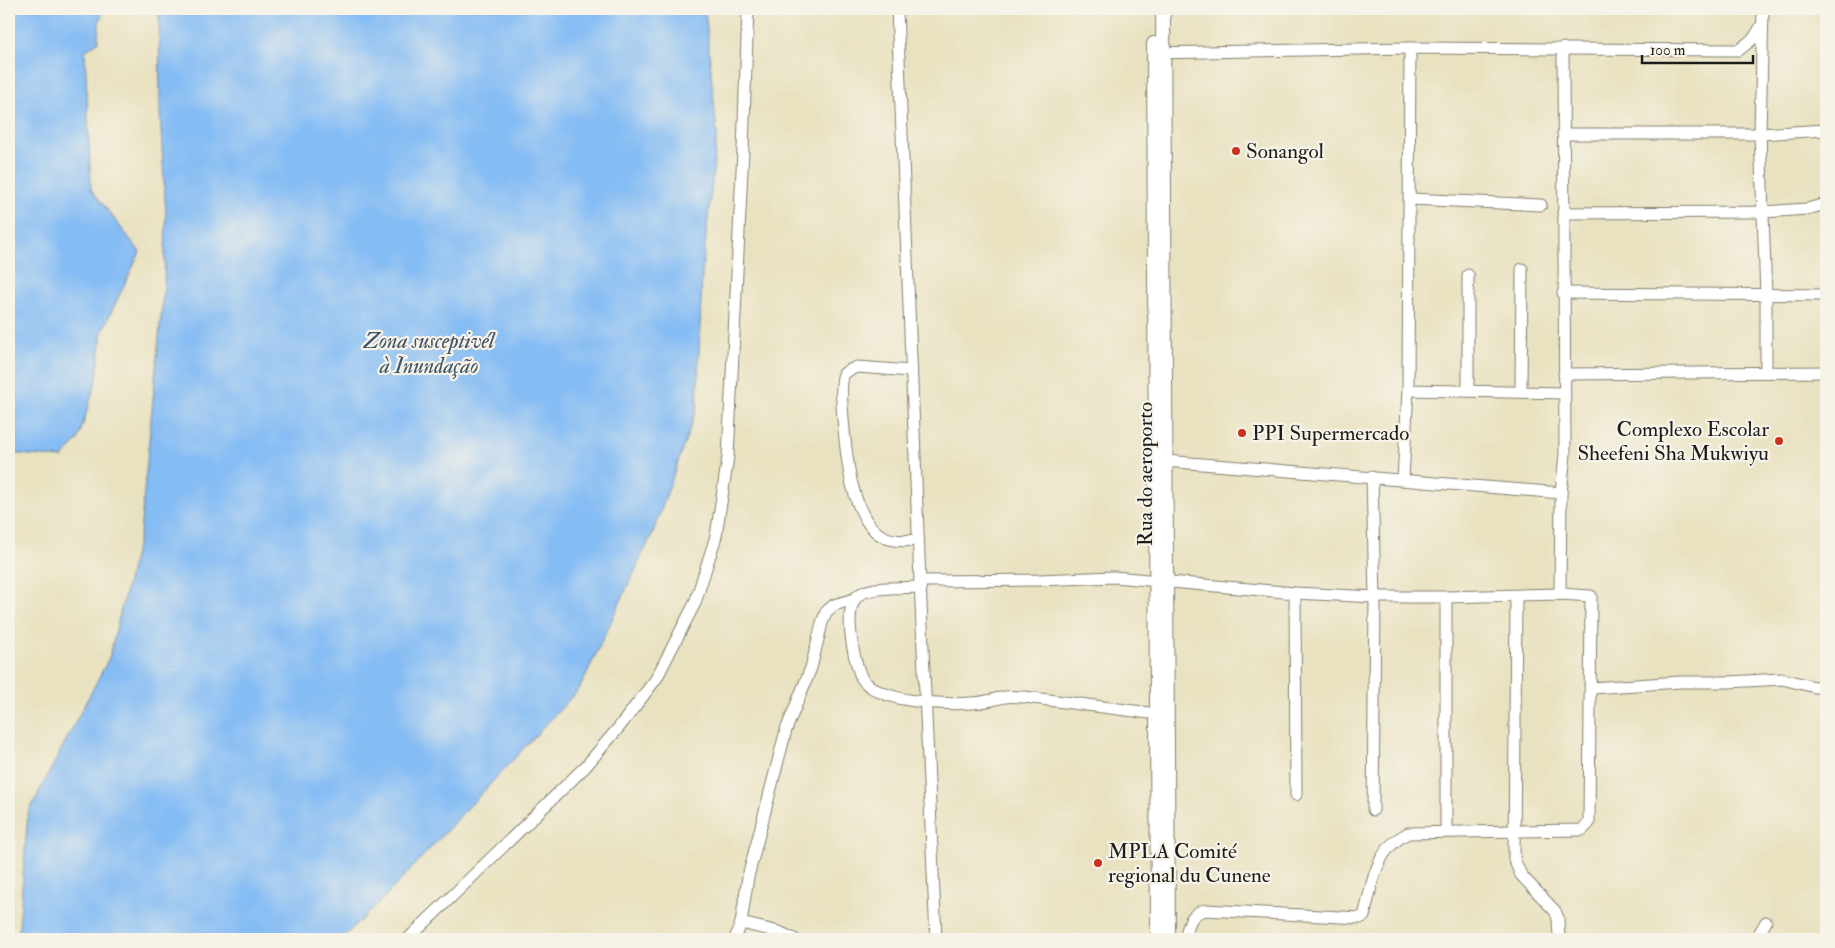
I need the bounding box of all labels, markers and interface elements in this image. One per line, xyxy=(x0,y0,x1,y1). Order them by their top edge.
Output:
scale bar xyxy=(1642,32,1754,64)
text: 100 m xyxy=(1650,41,1686,60)
place label: Sonangol xyxy=(1246,138,1324,165)
marker: Sonangol xyxy=(1230,145,1242,157)
water label: Zona susceptivél à Inundação xyxy=(363,327,496,380)
street label: Rua do aeroporto xyxy=(1132,402,1159,546)
place label: Complexo Escolar Sheefeni Sha Mukwiyu xyxy=(1577,416,1769,467)
place label: PPI Supermercado xyxy=(1252,420,1409,447)
marker: PPI Supermercado xyxy=(1236,427,1248,439)
marker: Complexo Escolar Sheefeni Sha Mukwiyu xyxy=(1773,435,1785,447)
place label: MPLA Comité regional du Cunene xyxy=(1108,838,1271,889)
marker: MPLA Comité regional du Cunene xyxy=(1092,857,1104,869)

